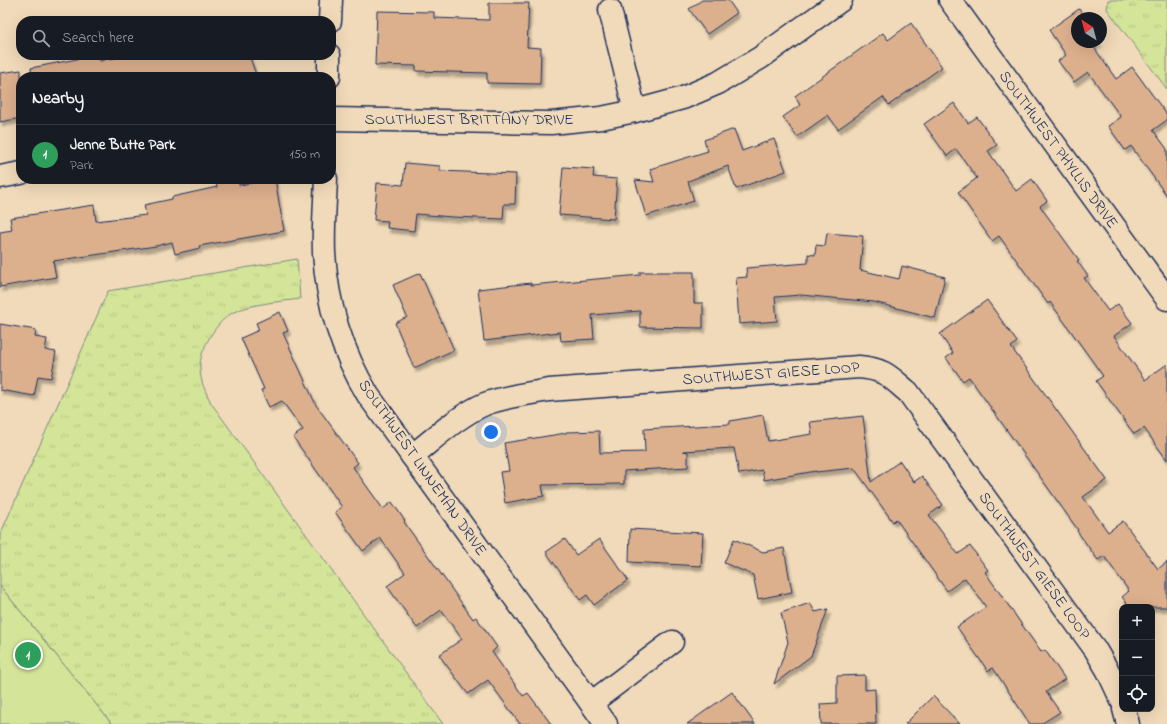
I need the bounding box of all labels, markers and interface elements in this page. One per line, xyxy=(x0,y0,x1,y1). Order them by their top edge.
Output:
north arrow xyxy=(1071,12,1107,48)
search box xyxy=(16,16,336,60)
icon: search xyxy=(30,27,52,49)
text: Search here xyxy=(62,27,134,49)
street label: SOUTHWEST PHYLLIS DRIVE xyxy=(992,66,1124,234)
text: Nearby xyxy=(32,86,84,111)
street label: SOUTHWEST BRITTANY DRIVE xyxy=(364,108,574,132)
text: Jenne Butte Park xyxy=(70,134,176,156)
text: 1 xyxy=(43,145,47,164)
text: 150 m xyxy=(289,145,320,164)
text: Park xyxy=(70,156,94,175)
street label: SOUTHWEST GIESE LOOP xyxy=(682,356,861,392)
street label: SOUTHWEST LINNEMAN DRIVE xyxy=(352,375,492,561)
your location xyxy=(481,422,501,442)
street label: SOUTHWEST GIESE LOOP xyxy=(972,487,1096,645)
map controls xyxy=(1119,604,1155,712)
button: + xyxy=(1119,604,1155,640)
pin: 1 xyxy=(15,640,41,670)
button: − xyxy=(1119,640,1155,676)
button: locate xyxy=(1119,676,1155,712)

